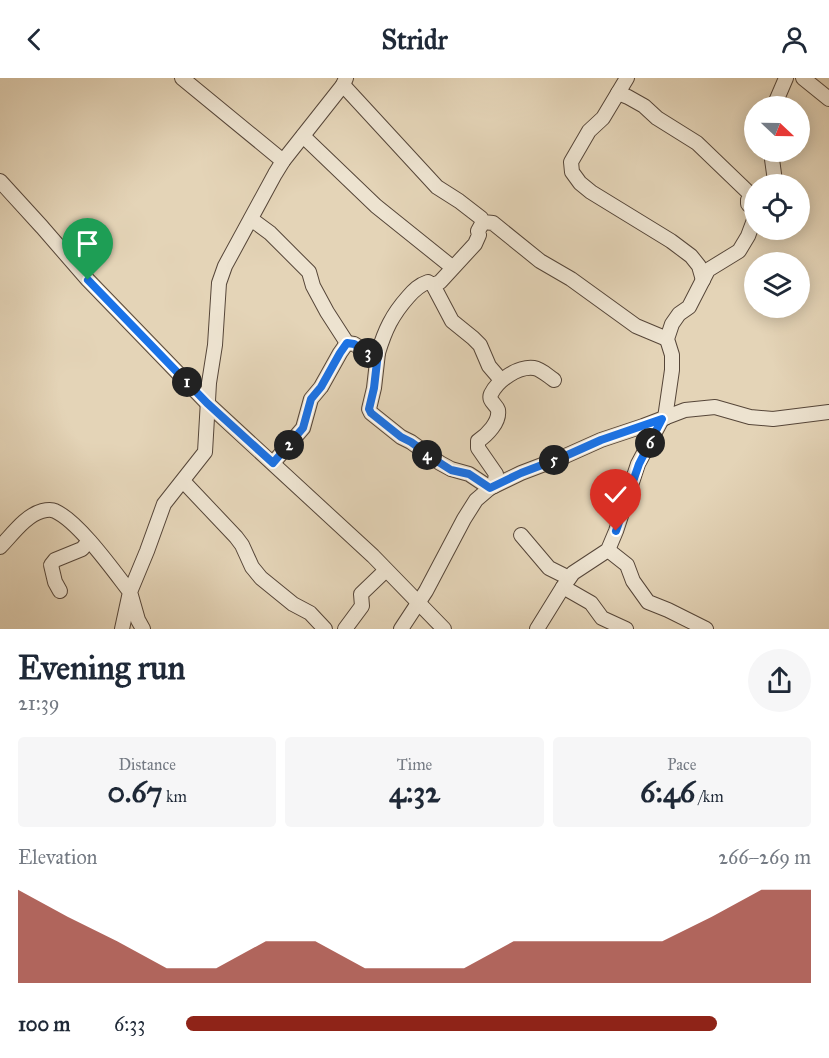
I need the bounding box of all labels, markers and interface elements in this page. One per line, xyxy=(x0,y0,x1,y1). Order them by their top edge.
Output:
icon: back xyxy=(18,23,51,56)
text: Stridr xyxy=(381,23,448,56)
icon: person xyxy=(778,23,811,56)
north arrow xyxy=(744,96,810,162)
map controls xyxy=(744,96,810,318)
button: locate xyxy=(744,174,810,240)
pin xyxy=(62,218,113,280)
icon: arrive xyxy=(71,227,104,260)
button: layers xyxy=(744,252,810,318)
pin: 3 xyxy=(353,338,383,368)
text: 3 xyxy=(365,343,371,362)
pin: 1 xyxy=(172,367,202,397)
text: 1 xyxy=(184,372,190,391)
pin: 6 xyxy=(635,428,665,458)
pin: 2 xyxy=(274,430,304,460)
text: 6 xyxy=(646,433,654,452)
text: 2 xyxy=(285,435,293,454)
pin: 4 xyxy=(412,440,442,470)
text: 4 xyxy=(423,445,431,464)
pin: 5 xyxy=(539,445,569,475)
text: 5 xyxy=(550,450,558,469)
pin xyxy=(590,469,641,531)
icon: check xyxy=(599,478,632,511)
text: Evening run xyxy=(18,648,185,688)
button: share xyxy=(748,649,811,712)
text: 21:39 xyxy=(18,691,60,715)
text: Distance xyxy=(118,755,176,774)
text: Time xyxy=(397,755,432,774)
text: Pace xyxy=(667,755,696,774)
text: 0.67 xyxy=(107,774,163,810)
text: 4:32 xyxy=(389,774,440,810)
text: 6:46 xyxy=(640,774,695,810)
text: km xyxy=(163,787,187,806)
text: /km xyxy=(695,787,724,806)
text: Elevation xyxy=(18,845,97,869)
text: 266–269 m xyxy=(718,845,811,869)
text: 100 m xyxy=(18,1012,70,1036)
text: 6:33 xyxy=(114,1012,145,1036)

